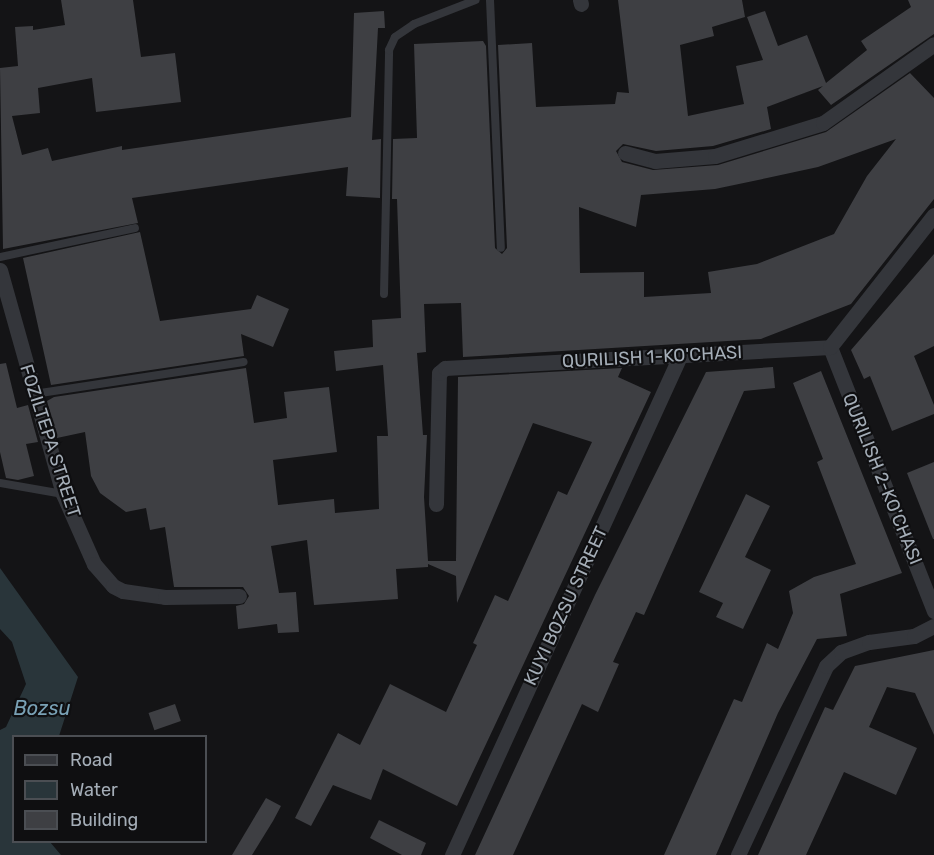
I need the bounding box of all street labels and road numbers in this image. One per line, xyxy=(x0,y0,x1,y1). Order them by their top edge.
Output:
street label: QURILISH 1-KO'CHASI xyxy=(561,341,743,373)
street label: FOZILTEPA STREET xyxy=(15,361,85,521)
street label: QURILISH 2-KO'CHASI xyxy=(838,390,926,568)
street label: KUYI BOZSU STREET xyxy=(520,523,612,689)

